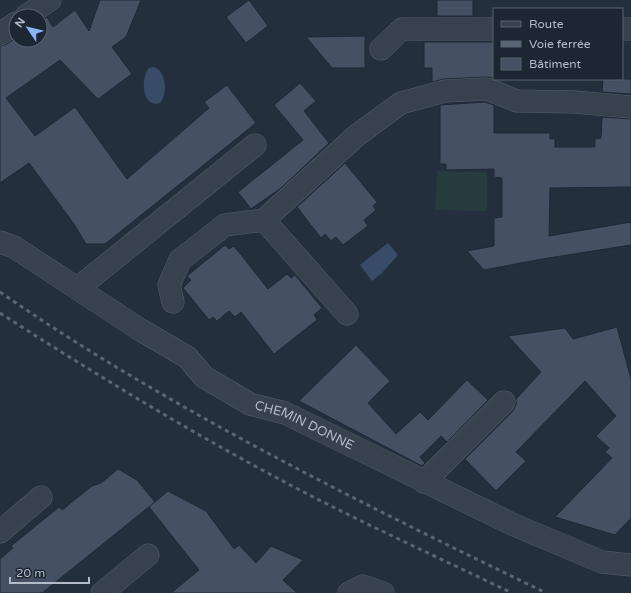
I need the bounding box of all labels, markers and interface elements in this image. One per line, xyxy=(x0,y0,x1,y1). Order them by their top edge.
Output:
north arrow xyxy=(8,8,48,48)
legend xyxy=(493,8,623,80)
text: N xyxy=(12,15,28,30)
text: Route xyxy=(529,17,564,31)
text: Voie ferrée xyxy=(529,37,591,51)
text: Bâtiment xyxy=(529,57,581,71)
street label: CHEMIN DONNE xyxy=(253,398,357,453)
scale bar xyxy=(10,559,89,585)
text: 20 m xyxy=(16,566,45,580)

